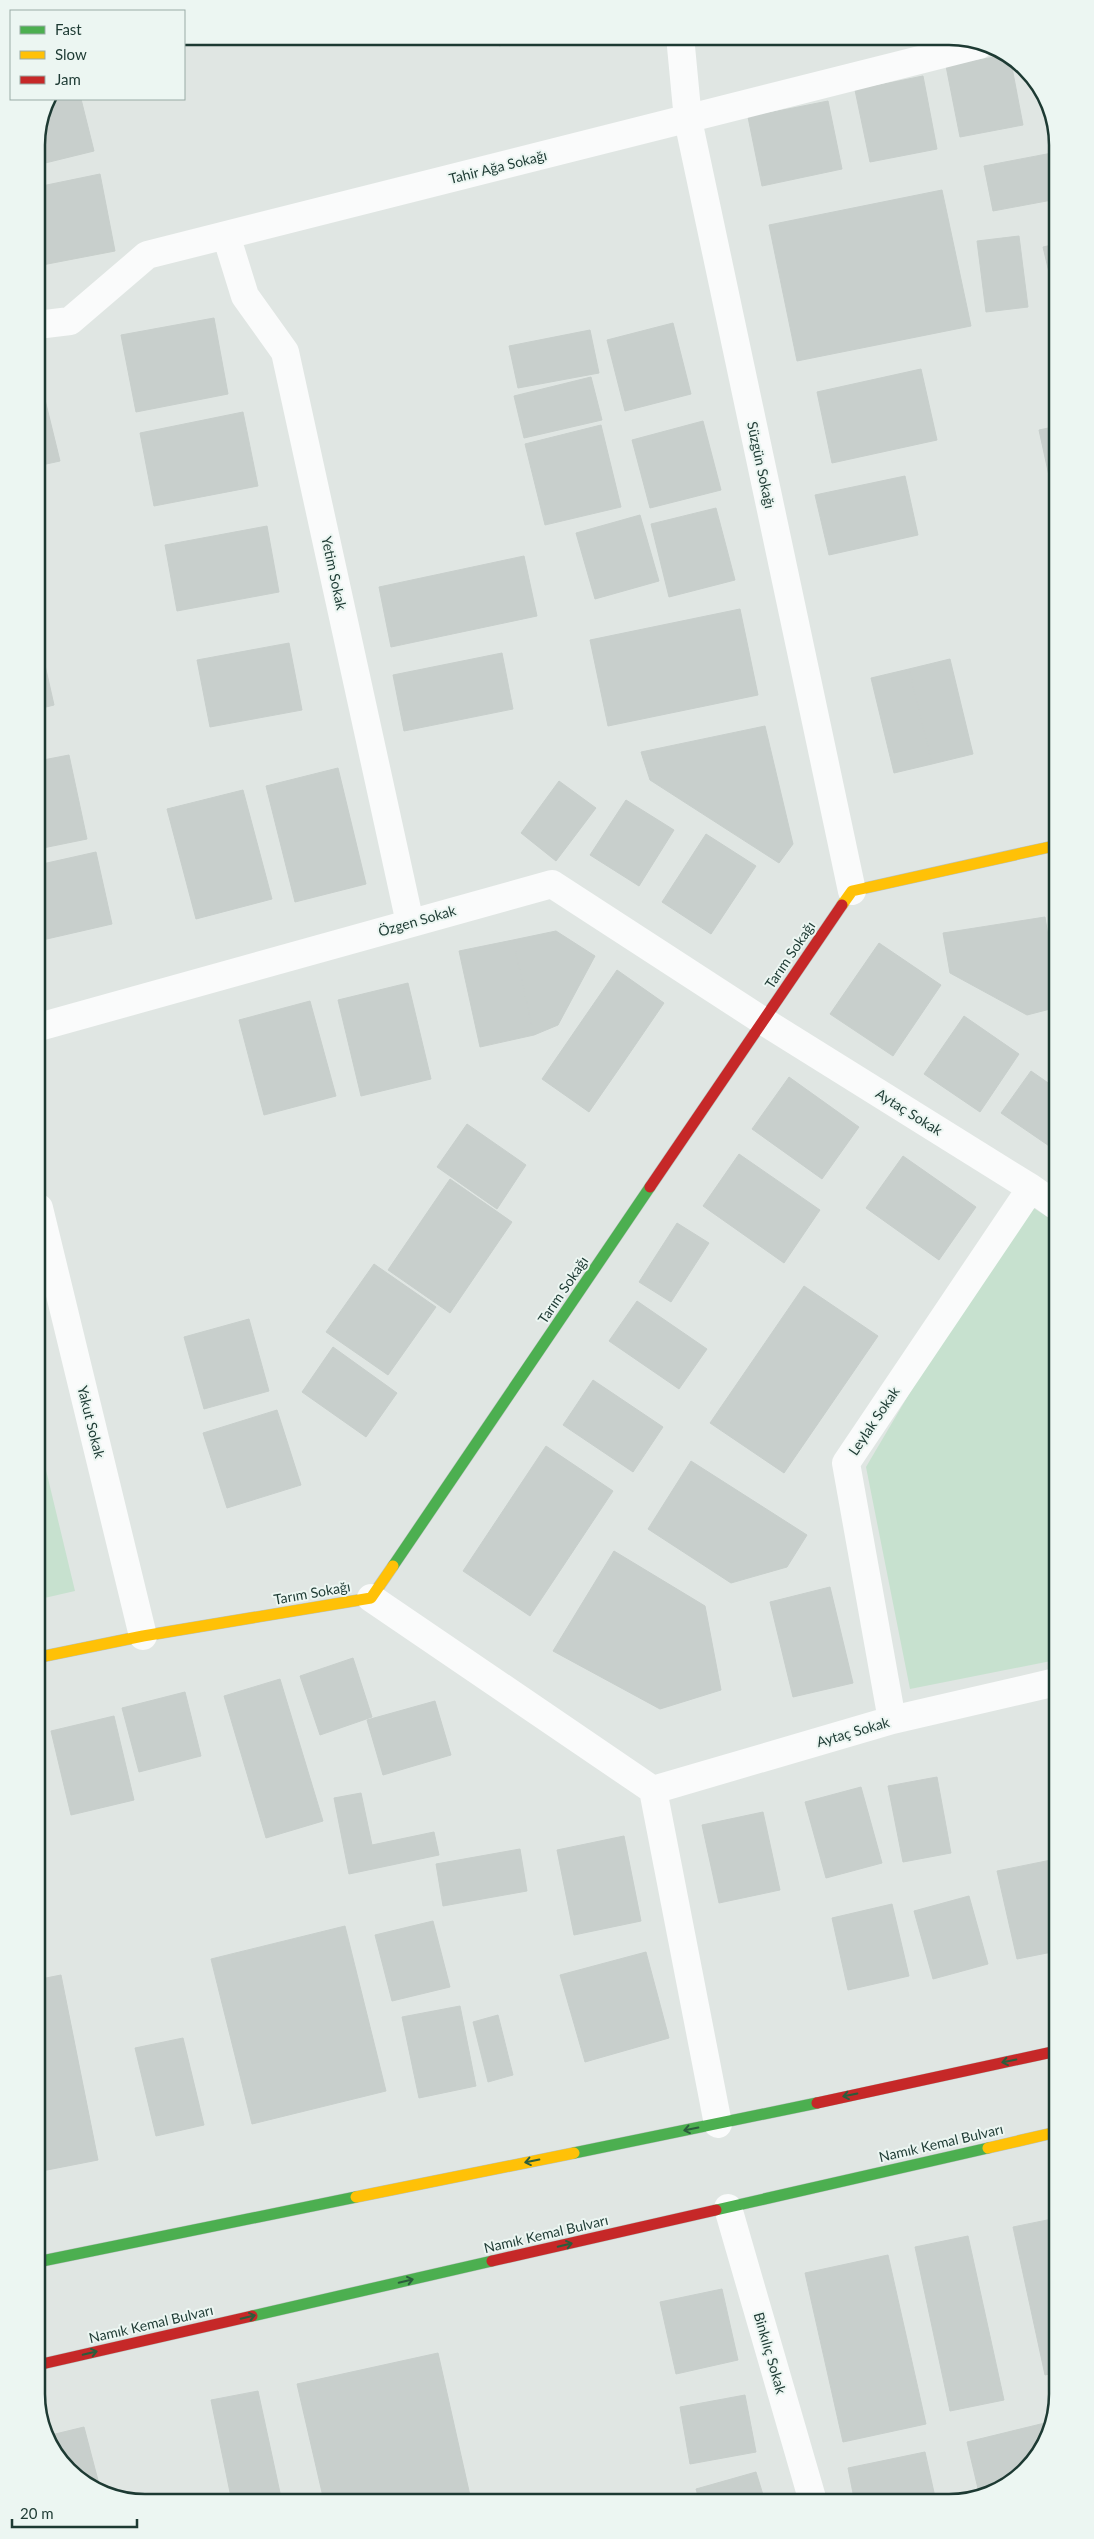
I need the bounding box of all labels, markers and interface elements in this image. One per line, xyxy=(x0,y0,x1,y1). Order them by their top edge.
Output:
legend xyxy=(10,10,185,100)
text: Fast xyxy=(55,20,82,38)
text: Slow xyxy=(55,45,87,63)
text: Jam xyxy=(55,70,81,88)
street label: Tahir Ağa Sokağı xyxy=(447,146,549,187)
street label: Süzgün Sokağı xyxy=(744,420,779,510)
street label: Yetim Sokak xyxy=(318,534,351,612)
street label: Özgen Sokak xyxy=(376,901,459,940)
street label: Tarım Sokağı xyxy=(761,918,818,992)
street label: Aytaç Sokak xyxy=(873,1084,946,1139)
street label: Tarım Sokağı xyxy=(534,1253,591,1327)
street label: Leylak Sokak xyxy=(845,1383,903,1458)
street label: Yakut Sokak xyxy=(74,1384,109,1461)
street label: Tarım Sokağı xyxy=(272,1577,352,1608)
street label: Aytaç Sokak xyxy=(814,1713,892,1750)
one-way arrow xyxy=(1002,2057,1018,2067)
one-way arrow xyxy=(843,2091,859,2101)
street label: Namık Kemal Bulvarı xyxy=(877,2120,1005,2165)
one-way arrow xyxy=(684,2125,700,2134)
one-way arrow xyxy=(524,2157,540,2167)
street label: Namık Kemal Bulvarı xyxy=(482,2211,610,2256)
one-way arrow xyxy=(556,2240,572,2249)
one-way arrow xyxy=(398,2276,414,2285)
street label: Namık Kemal Bulvarı xyxy=(87,2301,215,2346)
street label: Binkılıç Sokak xyxy=(751,2310,790,2397)
one-way arrow xyxy=(239,2312,255,2321)
one-way arrow xyxy=(81,2348,97,2357)
scale bar xyxy=(12,2496,138,2528)
text: 20 m xyxy=(20,2504,54,2522)

